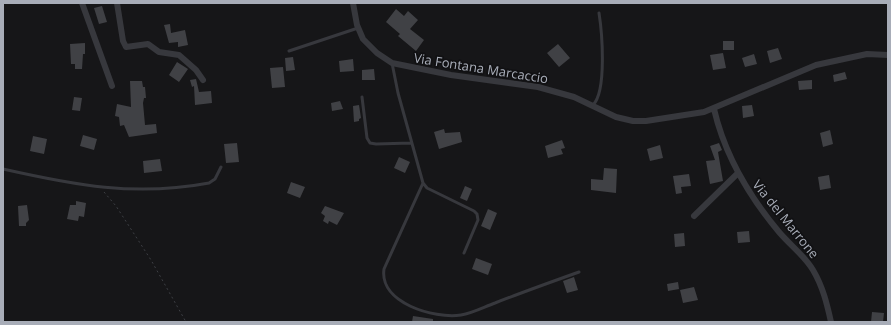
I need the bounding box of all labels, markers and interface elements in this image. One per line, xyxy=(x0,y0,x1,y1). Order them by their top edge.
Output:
street label: Via Fontana Marcaccio xyxy=(413,48,550,88)
street label: Via del Marrone xyxy=(749,176,823,262)

